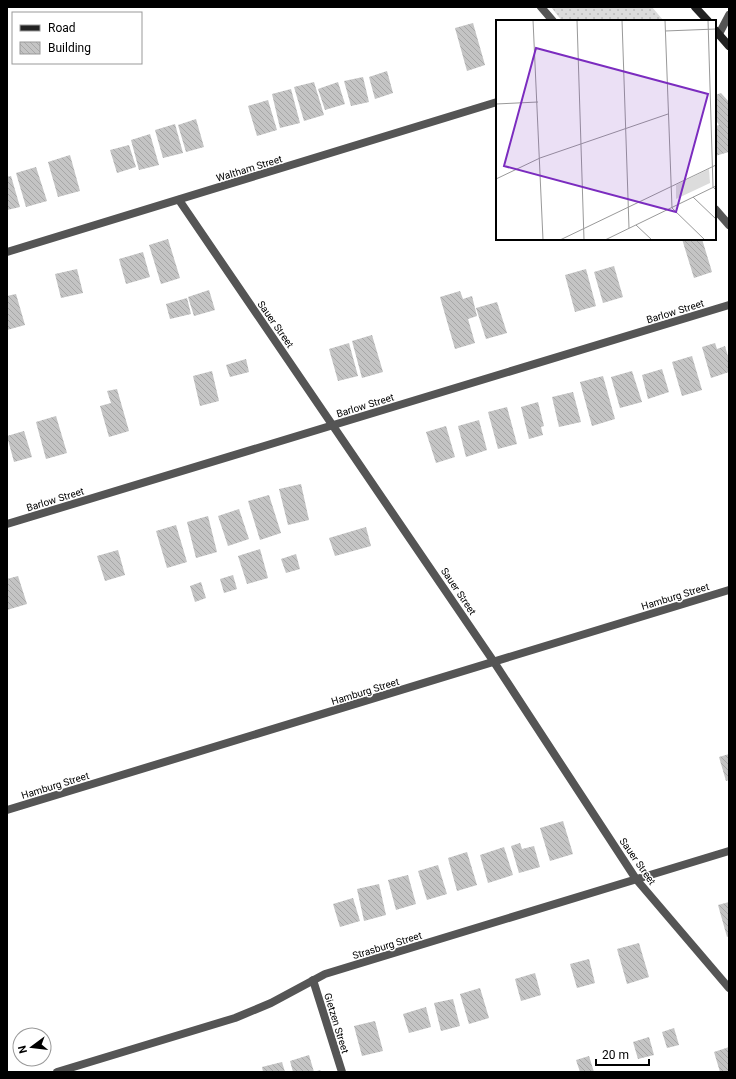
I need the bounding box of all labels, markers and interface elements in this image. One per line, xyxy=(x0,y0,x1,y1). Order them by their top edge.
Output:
legend xyxy=(12,12,142,64)
inset map xyxy=(496,20,716,240)
text: Road xyxy=(48,21,76,35)
text: Building xyxy=(48,41,91,55)
street label: Waltham Street xyxy=(215,153,283,184)
street label: Barlow Street xyxy=(645,298,705,325)
street label: Sauer Street xyxy=(255,299,296,350)
street label: Barlow Street xyxy=(335,392,395,419)
street label: Barlow Street xyxy=(25,486,85,513)
street label: Sauer Street xyxy=(439,566,478,617)
street label: Hamburg Street xyxy=(640,581,710,612)
street label: Hamburg Street xyxy=(330,676,400,707)
street label: Hamburg Street xyxy=(20,770,90,801)
street label: Sauer Street xyxy=(617,836,658,887)
street label: Strasburg Street xyxy=(351,930,423,961)
street label: Gietzen Street xyxy=(322,992,351,1055)
north arrow xyxy=(12,1027,52,1067)
scale bar xyxy=(596,1041,649,1067)
text: N xyxy=(15,1044,30,1055)
text: 20 m xyxy=(602,1048,629,1062)

